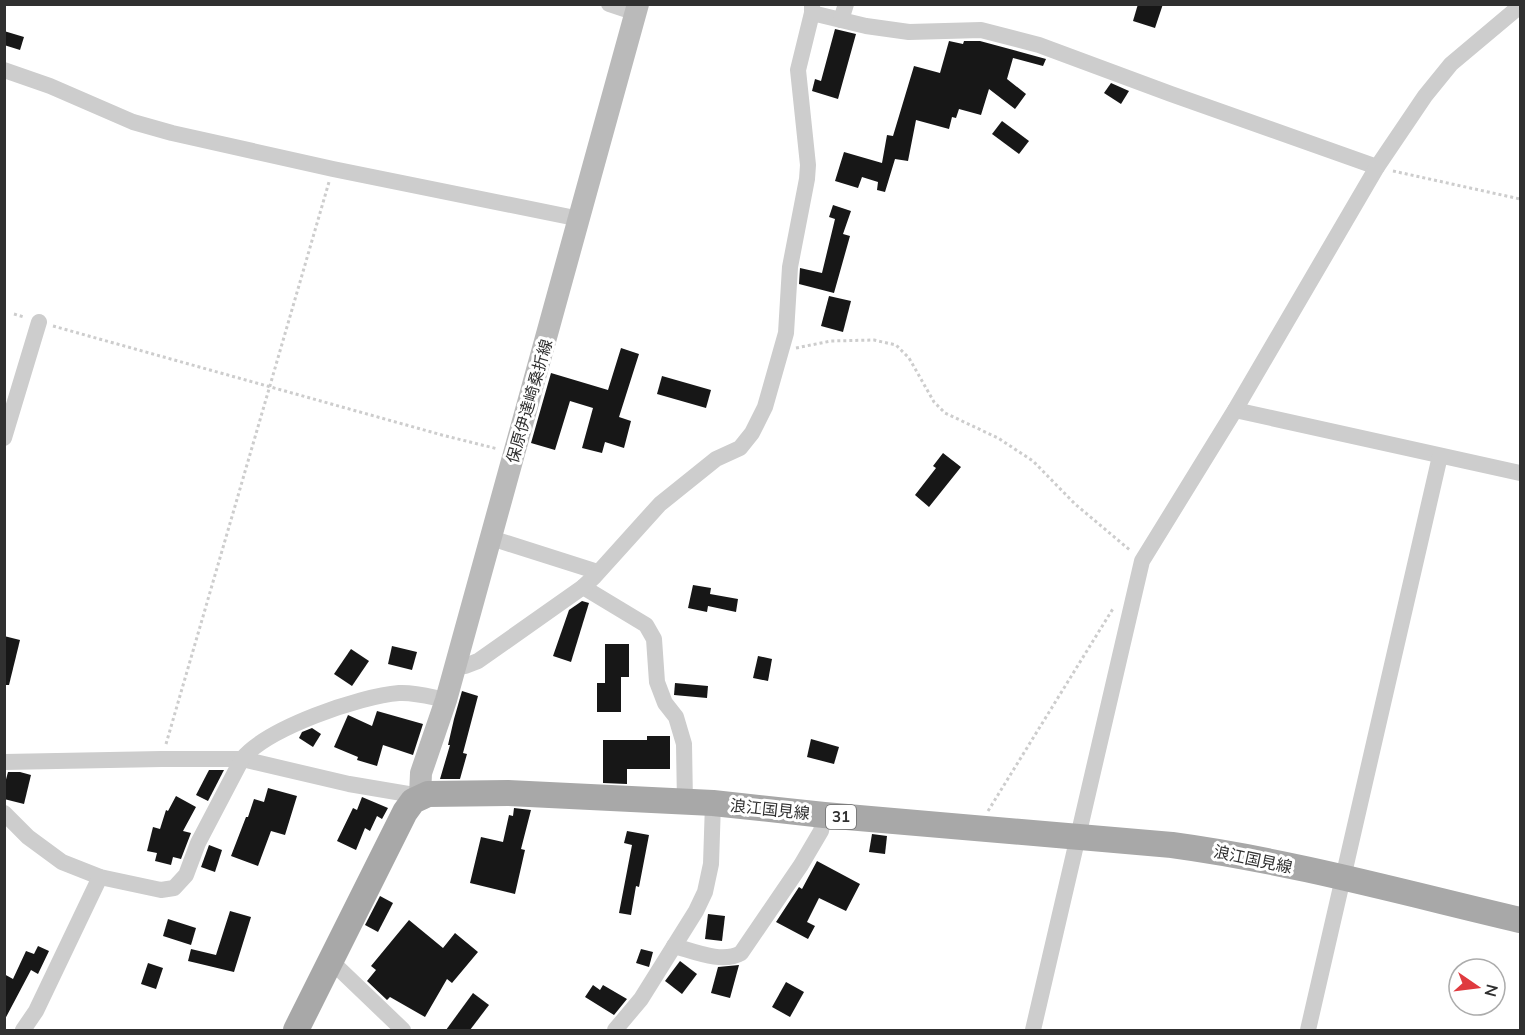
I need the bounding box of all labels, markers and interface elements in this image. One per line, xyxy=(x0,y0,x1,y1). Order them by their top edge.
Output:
street label: 保原伊達崎桑折線 xyxy=(502,337,556,465)
street label: 浪江国見線 xyxy=(729,795,811,823)
road number: 31 xyxy=(826,805,856,829)
street label: 浪江国見線 xyxy=(1212,841,1294,877)
north arrow xyxy=(1447,957,1507,1017)
text: N xyxy=(1480,982,1503,999)

